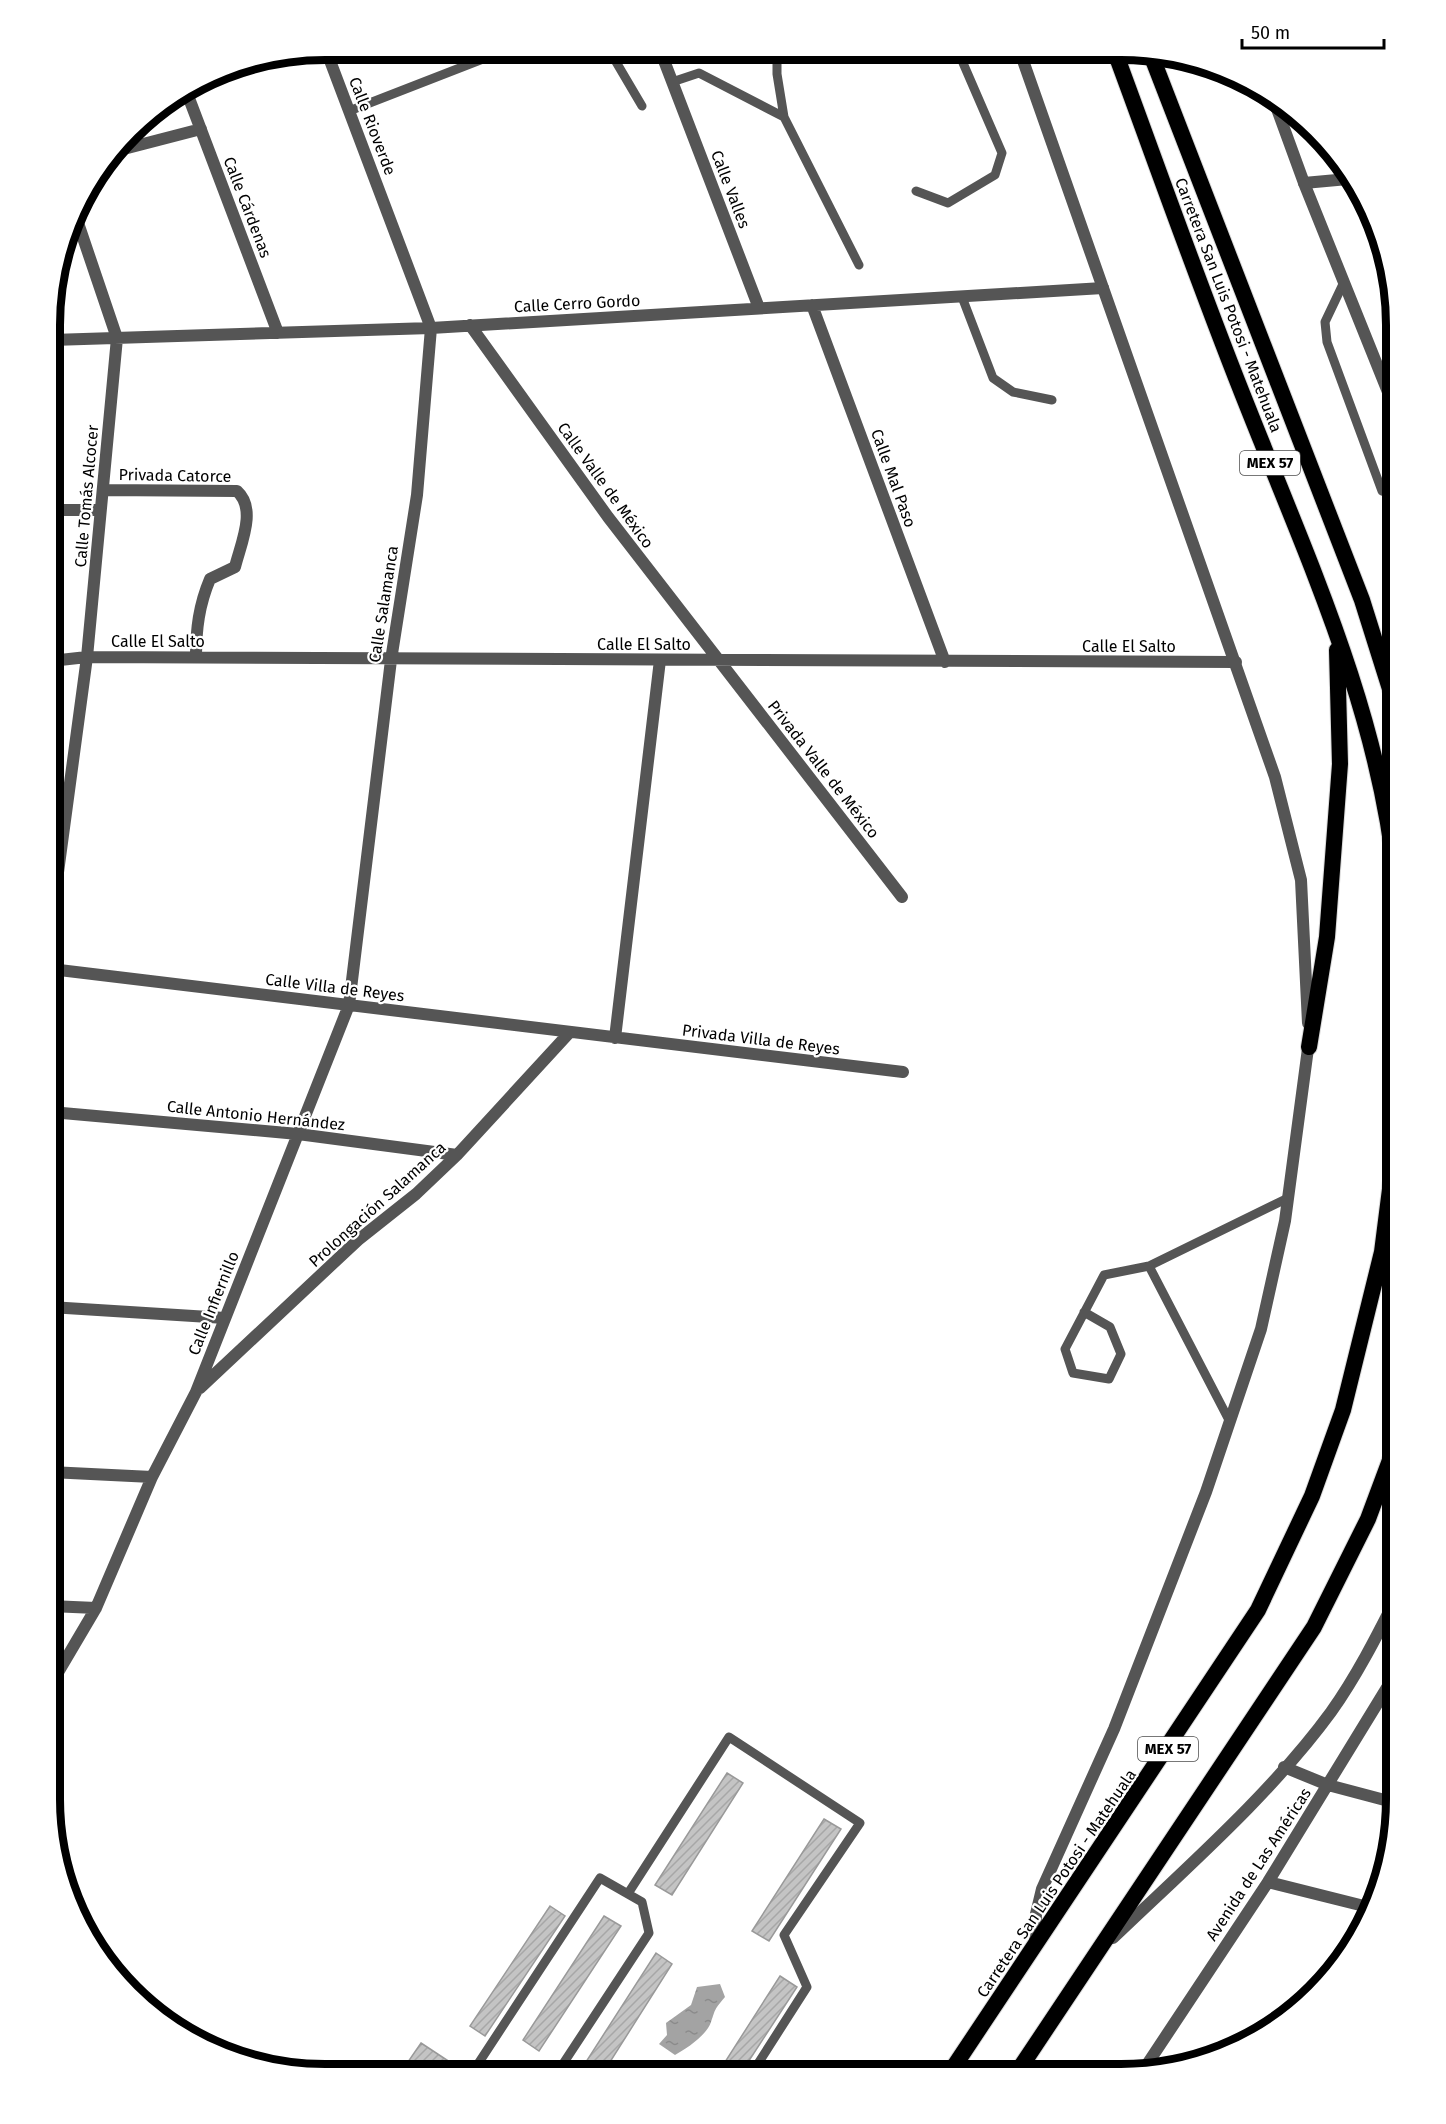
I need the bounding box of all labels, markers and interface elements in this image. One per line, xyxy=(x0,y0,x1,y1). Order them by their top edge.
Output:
scale bar xyxy=(1242,12,1384,50)
text: 50 m xyxy=(1251,22,1290,44)
street label: Calle Rioverde xyxy=(345,74,400,178)
street label: Calle Valles xyxy=(707,148,754,231)
street label: Calle Cárdenas xyxy=(220,154,275,260)
street label: Carretera San Luis Potosi - Matehuala xyxy=(1171,175,1286,435)
street label: Calle Cerro Gordo xyxy=(513,291,641,316)
street label: Calle Valle de México xyxy=(553,419,658,552)
street label: Calle Tomás Alcocer xyxy=(71,423,102,568)
street label: Calle Mal Paso xyxy=(867,426,920,530)
road number: MEX 57 xyxy=(1240,451,1300,475)
street label: Privada Catorce xyxy=(119,465,231,486)
street label: Calle Salamanca xyxy=(365,544,402,664)
street label: Calle El Salto xyxy=(111,632,205,651)
street label: Calle El Salto xyxy=(597,635,691,654)
street label: Calle El Salto xyxy=(1082,637,1176,656)
street label: Privada Valle de México xyxy=(764,696,883,842)
street label: Calle Villa de Reyes xyxy=(264,970,406,1005)
street label: Privada Villa de Reyes xyxy=(681,1020,841,1059)
street label: Calle Antonio Hernández xyxy=(166,1097,346,1134)
street label: Prolongación Salamanca xyxy=(305,1138,450,1271)
street label: Calle Infiernillo xyxy=(184,1248,243,1358)
road number: MEX 57 xyxy=(1138,1737,1198,1761)
street label: Carretera San Luis Potosi - Matehuala xyxy=(973,1766,1140,2001)
street label: Avenida de Las Américas xyxy=(1202,1784,1315,1944)

